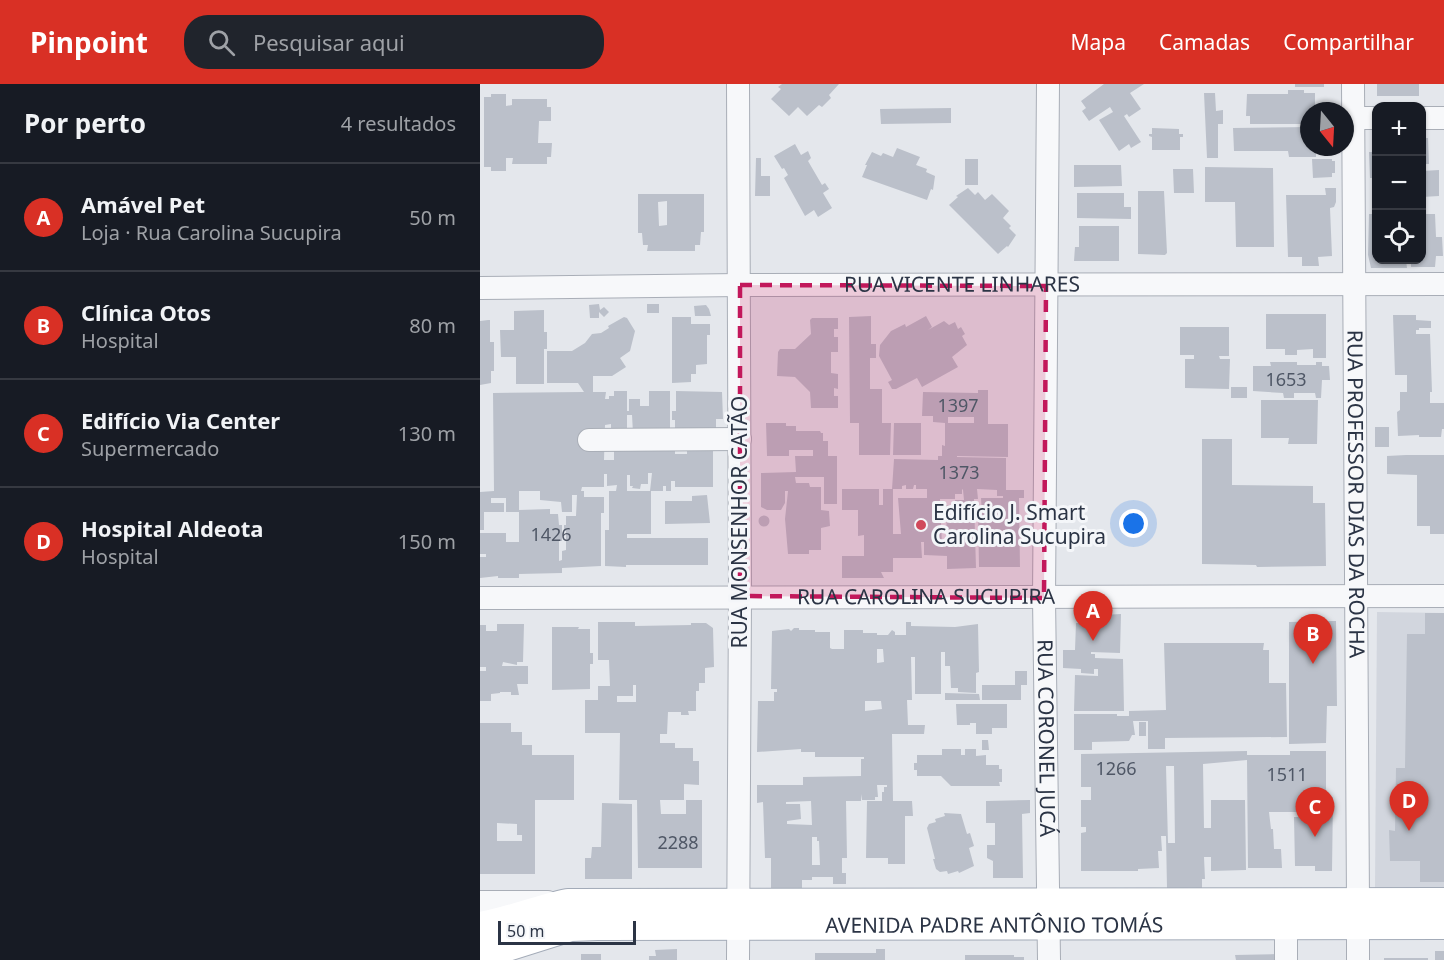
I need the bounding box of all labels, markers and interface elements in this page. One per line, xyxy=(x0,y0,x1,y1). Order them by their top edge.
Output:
search box xyxy=(184,15,604,69)
text: Pinpoint xyxy=(30,23,148,61)
icon: search xyxy=(205,26,238,59)
text: Pesquisar aqui xyxy=(253,27,405,57)
text: Mapa xyxy=(1070,28,1126,56)
text: Camadas xyxy=(1159,28,1250,56)
text: Compartilhar xyxy=(1283,28,1414,56)
north arrow xyxy=(1300,102,1354,156)
map controls xyxy=(1372,102,1426,264)
button: + xyxy=(1372,102,1426,156)
text: Por perto xyxy=(24,105,146,141)
text: 4 resultados xyxy=(341,110,456,137)
button: − xyxy=(1372,156,1426,210)
text: Amável Pet xyxy=(81,189,205,219)
text: A xyxy=(37,204,50,231)
text: 50 m xyxy=(409,204,456,231)
button: locate xyxy=(1372,210,1426,264)
text: Loja · Rua Carolina Sucupira xyxy=(81,219,342,246)
street label: RUA VICENTE LINHARES xyxy=(844,270,1080,298)
text: Clínica Otos xyxy=(81,297,211,327)
text: B xyxy=(37,312,50,339)
text: 80 m xyxy=(409,312,456,339)
text: Hospital xyxy=(81,327,159,354)
street label: RUA PROFESSOR DIAS DA ROCHA xyxy=(1342,330,1372,659)
house number: 1653 xyxy=(1265,367,1307,391)
house number: 1397 xyxy=(937,393,979,417)
street label: RUA MONSENHOR CATÃO xyxy=(725,396,753,648)
text: Edifício Via Center xyxy=(81,405,280,435)
text: C xyxy=(37,420,50,447)
text: 130 m xyxy=(398,420,456,447)
text: Supermercado xyxy=(81,435,219,462)
house number: 1373 xyxy=(938,460,980,484)
place label: Edifício J. Smart Carolina Sucupira xyxy=(933,498,1106,550)
your location xyxy=(1119,509,1148,538)
text: Hospital Aldeota xyxy=(81,513,263,543)
marker: Edifício J. Smart Carolina Sucupira xyxy=(914,518,928,532)
house number: 1426 xyxy=(530,522,572,546)
text: D xyxy=(36,528,51,555)
text: 150 m xyxy=(398,528,456,555)
text: Hospital xyxy=(81,543,159,570)
street label: RUA CAROLINA SUCUPIRA xyxy=(797,582,1056,610)
pin: A xyxy=(1074,592,1112,641)
pin: B xyxy=(1294,614,1332,664)
street label: RUA CORONEL JUCÁ xyxy=(1032,639,1062,838)
house number: 1266 xyxy=(1095,756,1137,780)
house number: 1511 xyxy=(1266,762,1308,786)
pin: D xyxy=(1390,782,1428,831)
pin: C xyxy=(1296,788,1334,837)
house number: 2288 xyxy=(657,830,699,854)
street label: AVENIDA PADRE ANTÔNIO TOMÁS xyxy=(825,910,1163,939)
scale bar xyxy=(498,918,636,946)
text: 50 m xyxy=(507,920,544,942)

